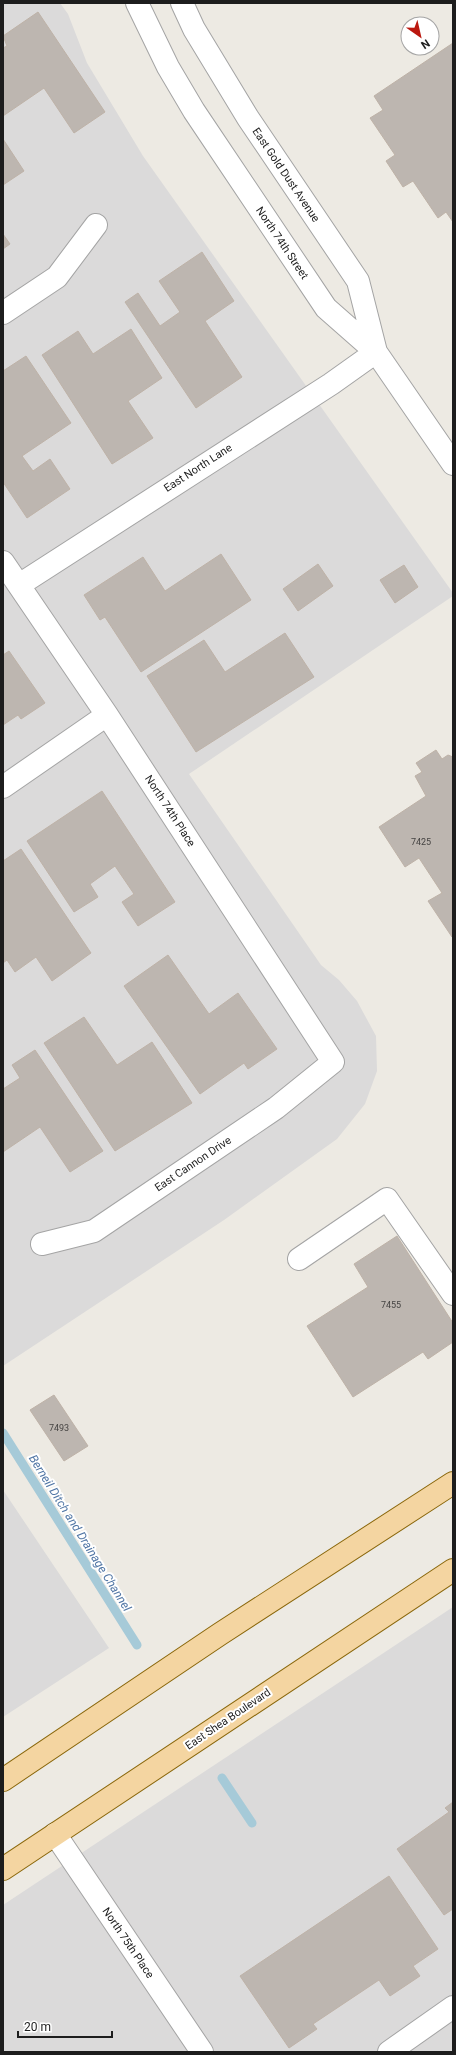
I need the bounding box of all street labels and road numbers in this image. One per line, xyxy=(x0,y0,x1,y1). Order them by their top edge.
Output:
street label: East Gold Dust Avenue xyxy=(250,125,322,225)
street label: North 74th Street xyxy=(253,204,311,282)
street label: East North Lane xyxy=(162,441,235,495)
street label: North 74th Place xyxy=(142,773,198,849)
street label: East Cannon Drive xyxy=(152,1134,234,1194)
street label: East Shea Boulevard xyxy=(183,1686,273,1752)
street label: North 75th Place xyxy=(100,1905,157,1981)

